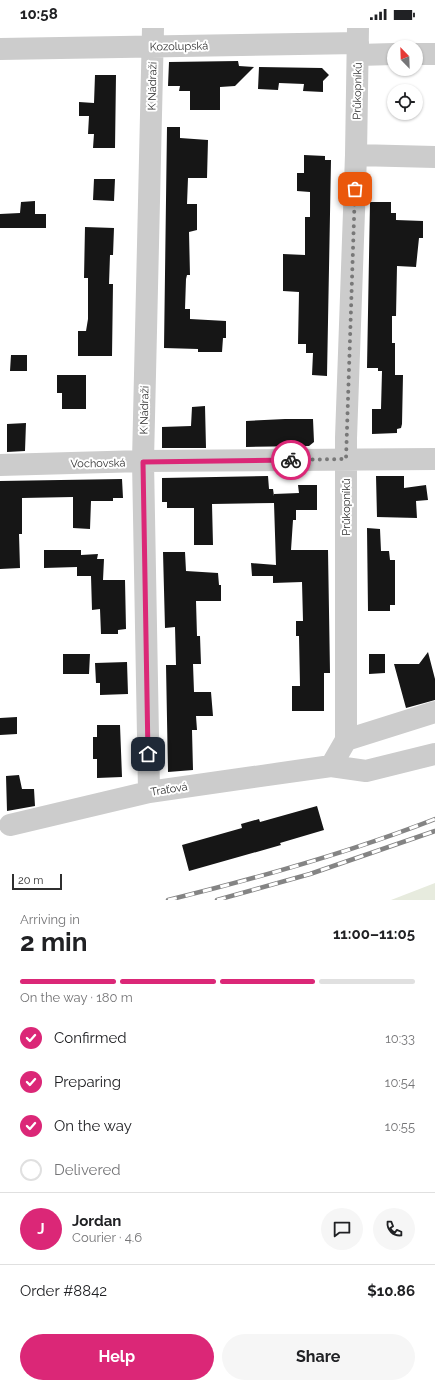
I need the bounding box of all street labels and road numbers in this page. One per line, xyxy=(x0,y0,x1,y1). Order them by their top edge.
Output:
street label: Kozolupská xyxy=(150,39,208,54)
street label: K Nádraží xyxy=(146,61,159,110)
street label: Průkopníků xyxy=(351,62,364,120)
street label: K Nádraží xyxy=(138,385,151,434)
street label: Vochovská xyxy=(70,457,126,470)
street label: Průkopníků xyxy=(340,478,353,536)
street label: Traťová xyxy=(150,780,188,799)

